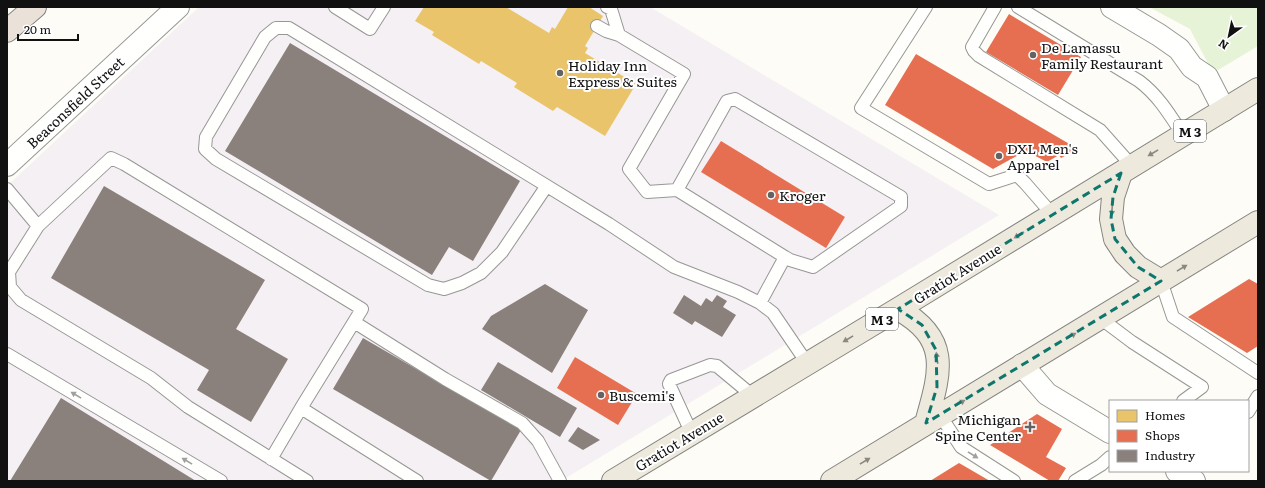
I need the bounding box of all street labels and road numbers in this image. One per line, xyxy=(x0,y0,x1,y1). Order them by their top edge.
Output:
street label: Beaconsfield Street xyxy=(22,51,128,152)
road number: M 3 xyxy=(1174,120,1206,142)
street label: Gratiot Avenue xyxy=(909,238,1005,308)
road number: M 3 xyxy=(866,308,898,330)
street label: Gratiot Avenue xyxy=(631,407,727,475)

